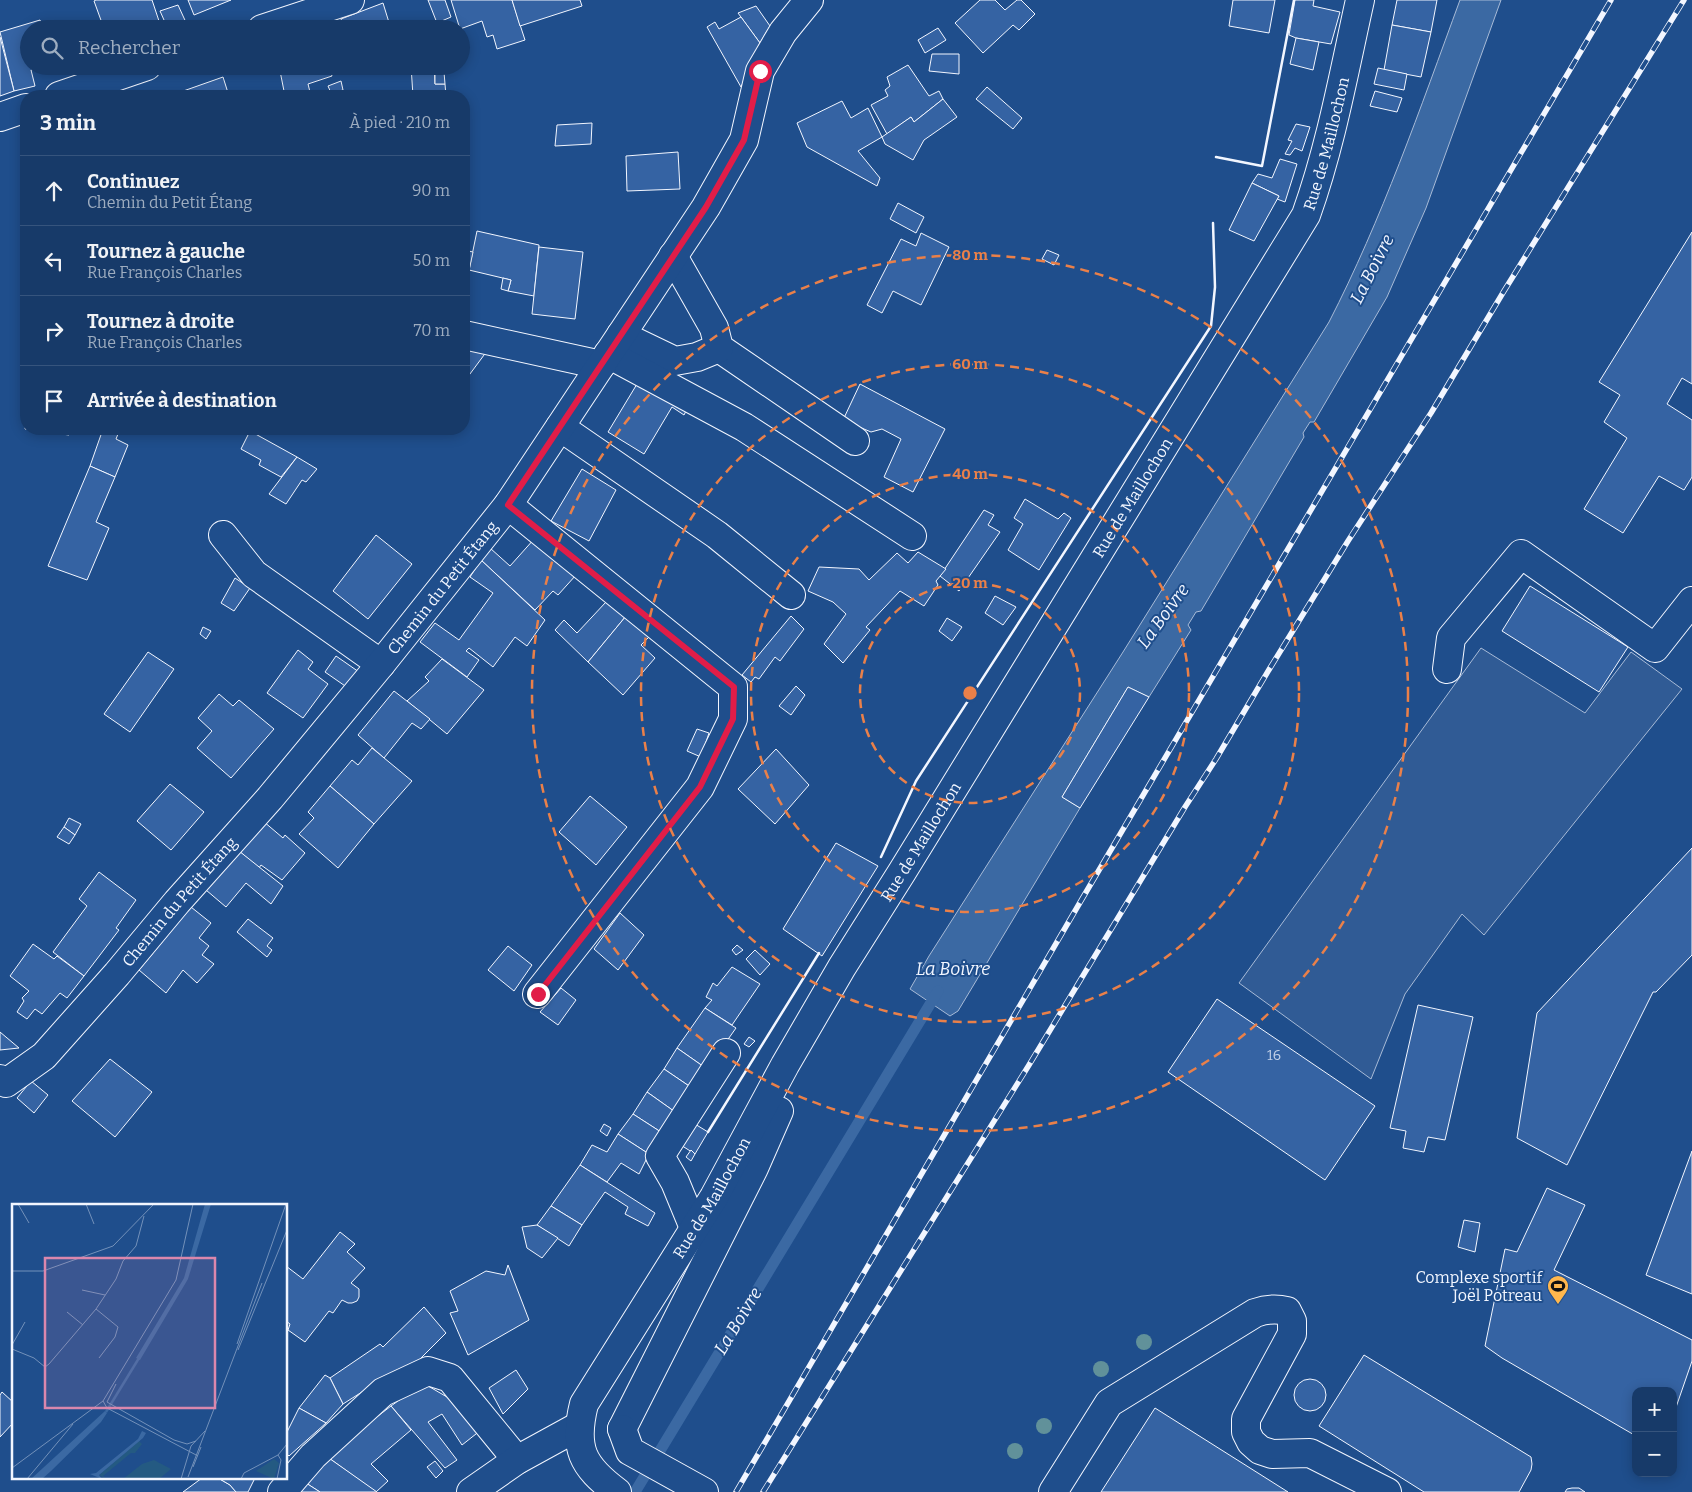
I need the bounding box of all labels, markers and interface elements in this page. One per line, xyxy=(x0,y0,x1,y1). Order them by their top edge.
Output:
search box xyxy=(20,20,470,75)
icon: search xyxy=(38,34,66,62)
text: Rechercher xyxy=(78,36,180,59)
route start xyxy=(749,60,772,83)
street label: Rue de Maillochon xyxy=(1299,75,1353,213)
text: 3 min xyxy=(40,110,96,136)
text: À pied · 210 m xyxy=(349,113,450,132)
text: Continuez xyxy=(87,170,180,193)
icon: ahead xyxy=(40,177,68,205)
text: 90 m xyxy=(412,181,450,200)
text: Chemin du Petit Étang xyxy=(87,193,252,212)
water label: La Boivre xyxy=(1345,231,1399,307)
text: Tournez à gauche xyxy=(87,240,245,263)
text: 80 m xyxy=(952,246,988,264)
icon: left xyxy=(40,247,68,275)
text: 50 m xyxy=(413,251,450,270)
text: Rue François Charles xyxy=(87,263,242,282)
text: Tournez à droite xyxy=(87,310,234,333)
icon: right xyxy=(40,317,68,345)
text: 70 m xyxy=(414,321,450,340)
text: Rue François Charles xyxy=(87,333,242,352)
text: 60 m xyxy=(952,355,988,373)
icon: arrive xyxy=(40,387,68,415)
text: Arrivée à destination xyxy=(87,389,277,412)
street label: Rue de Maillochon xyxy=(1089,435,1177,561)
text: 40 m xyxy=(952,465,989,483)
street label: Chemin du Petit Étang xyxy=(384,517,502,658)
text: 20 m xyxy=(953,574,988,592)
water label: La Boivre xyxy=(1132,579,1194,653)
centre of rings xyxy=(961,684,979,702)
street label: Rue de Maillochon xyxy=(877,779,965,905)
street label: Chemin du Petit Étang xyxy=(118,833,241,971)
water label: La Boivre xyxy=(916,958,990,980)
route end xyxy=(527,983,550,1006)
house number: 16 xyxy=(1267,1047,1281,1064)
street label: Rue de Maillochon xyxy=(669,1134,754,1262)
inset map xyxy=(12,1204,288,1480)
place label: Complexe sportif Joël Potreau xyxy=(1415,1268,1543,1305)
sports icon: Complexe sportif Joël Potreau xyxy=(1546,1274,1570,1305)
water label: La Boivre xyxy=(709,1283,767,1359)
map controls xyxy=(1632,1387,1677,1477)
button: + xyxy=(1632,1387,1677,1432)
button: − xyxy=(1632,1432,1677,1477)

